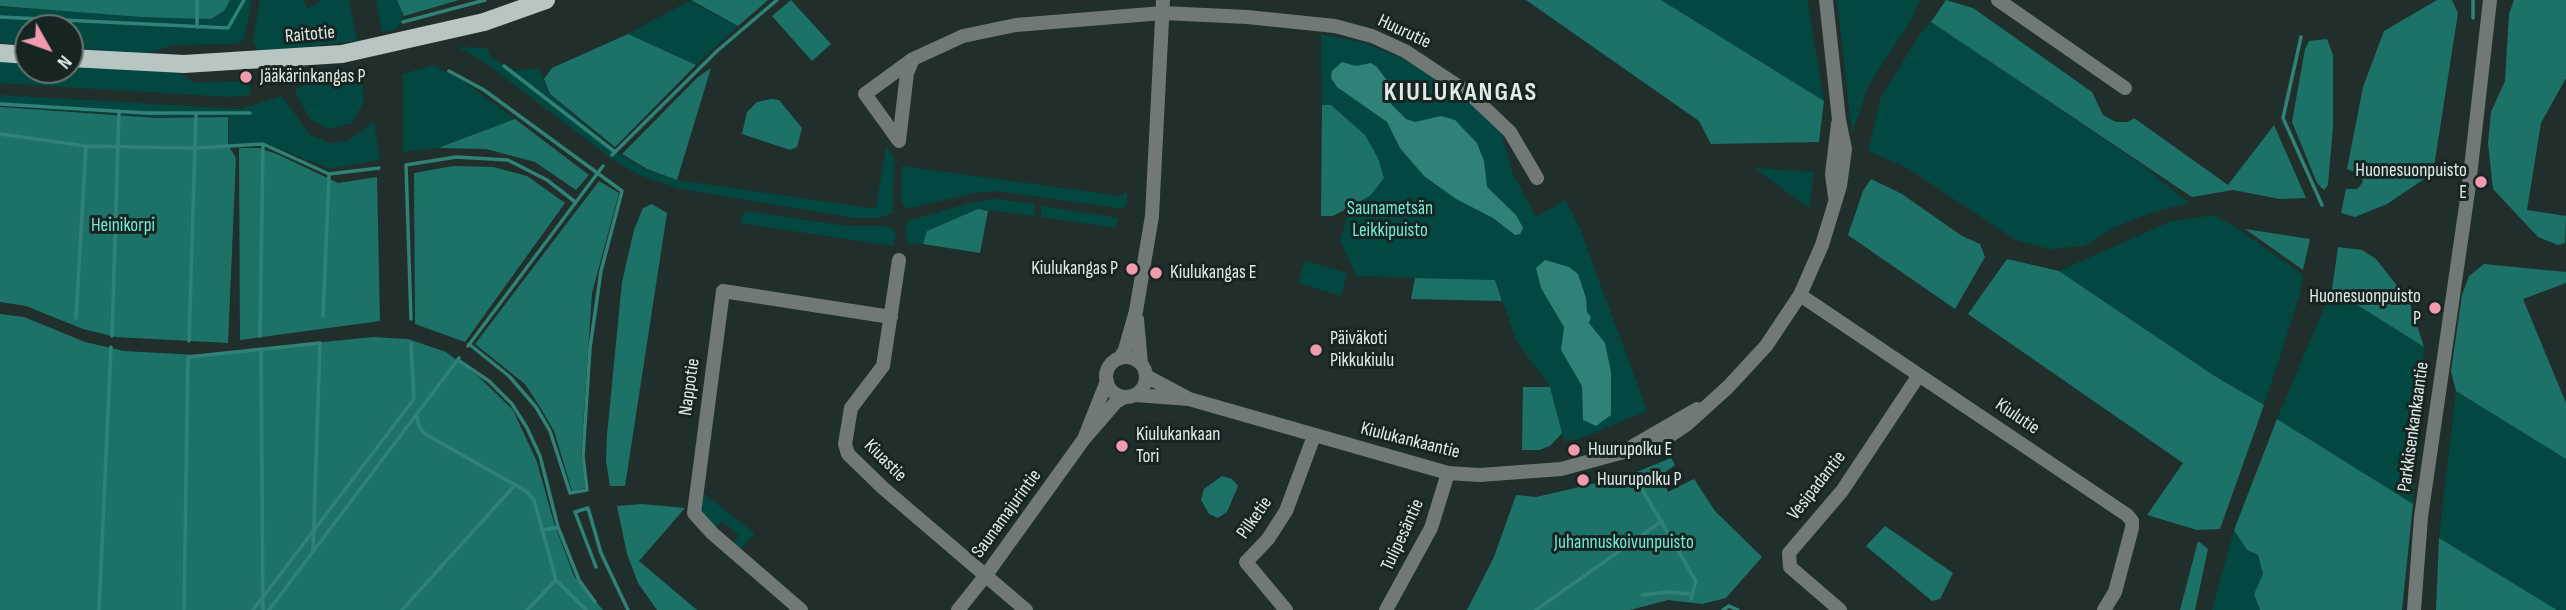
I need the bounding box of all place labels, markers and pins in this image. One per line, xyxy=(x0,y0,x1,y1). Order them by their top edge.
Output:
place label: Jääkärinkangas P xyxy=(260,66,365,88)
marker: Jääkärinkangas P xyxy=(238,69,254,85)
place label: Huonesuonpuisto E xyxy=(2355,160,2467,204)
marker: Huonesuonpuisto E xyxy=(2473,174,2489,190)
place label: Kiulukangas P xyxy=(1031,258,1118,280)
marker: Kiulukangas P xyxy=(1124,261,1140,277)
place label: Kiulukangas E xyxy=(1170,262,1257,284)
marker: Kiulukangas E xyxy=(1148,265,1164,281)
place label: Huonesuonpuisto P xyxy=(2309,286,2421,330)
marker: Huonesuonpuisto P xyxy=(2427,300,2443,316)
place label: Päiväkoti Pikkukiulu xyxy=(1330,328,1394,372)
marker: Päiväkoti Pikkukiulu xyxy=(1308,342,1324,358)
place label: Kiulukankaan Tori xyxy=(1136,424,1220,468)
marker: Kiulukankaan Tori xyxy=(1114,438,1130,454)
place label: Huurupolku E xyxy=(1588,439,1672,461)
marker: Huurupolku E xyxy=(1566,442,1582,458)
place label: Huurupolku P xyxy=(1597,469,1681,491)
marker: Huurupolku P xyxy=(1575,472,1591,488)

